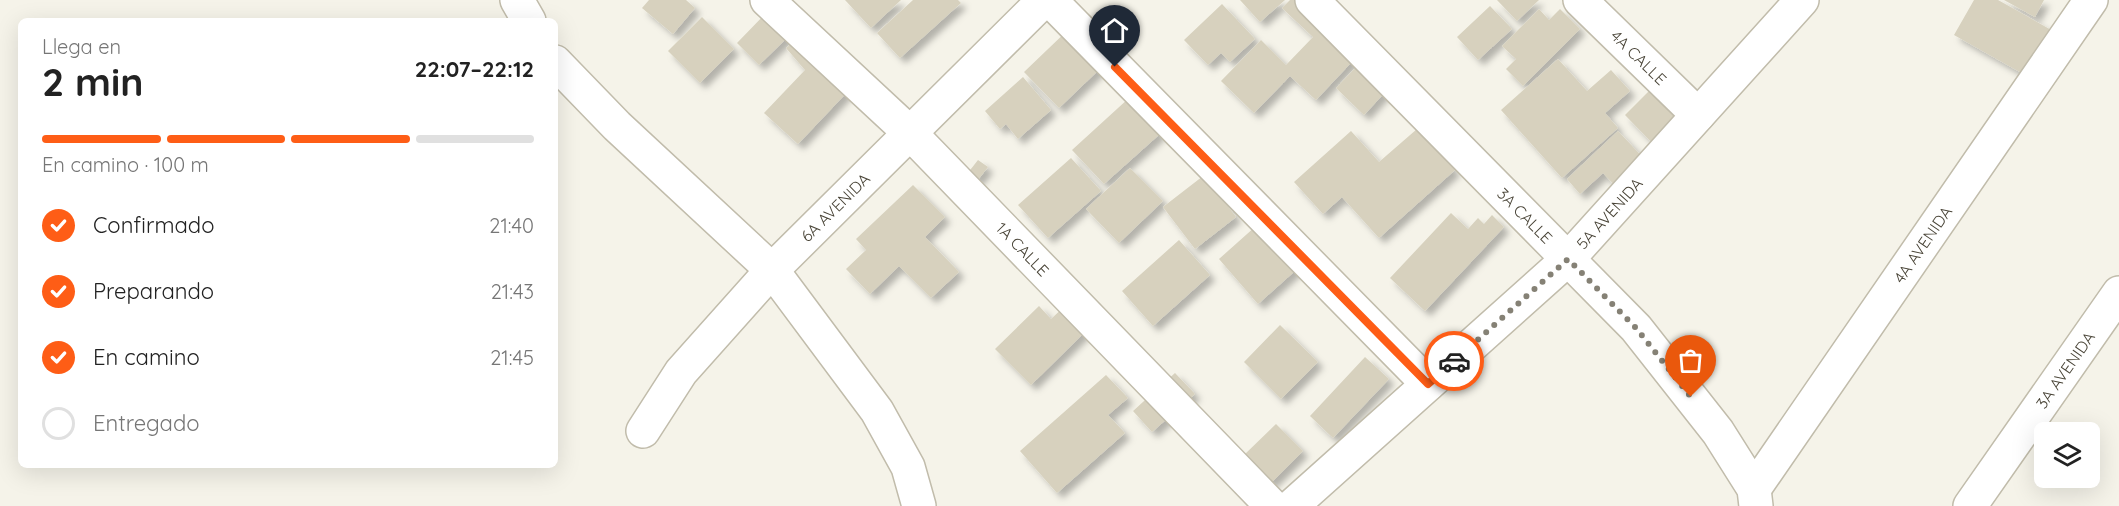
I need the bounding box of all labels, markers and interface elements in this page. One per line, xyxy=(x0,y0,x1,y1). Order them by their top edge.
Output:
pin xyxy=(1089,5,1140,67)
icon: home xyxy=(1098,14,1131,47)
street label: 4A CALLE xyxy=(1607,26,1671,89)
text: Llega en xyxy=(42,34,121,59)
text: 22:07–22:12 xyxy=(415,55,534,83)
text: 2 min xyxy=(42,57,144,106)
text: En camino · 100 m xyxy=(42,152,209,177)
street label: 6A AVENIDA xyxy=(796,169,874,246)
street label: 5A AVENIDA xyxy=(1572,173,1647,253)
street label: 3A CALLE xyxy=(1493,184,1557,248)
street label: 4A AVENIDA xyxy=(1889,202,1956,287)
icon: check xyxy=(42,209,75,242)
text: Confirmado xyxy=(93,211,214,239)
text: 21:40 xyxy=(489,213,534,238)
street label: 1A CALLE xyxy=(992,218,1053,280)
icon: check xyxy=(42,275,75,308)
text: Preparando xyxy=(93,277,214,305)
text: 21:43 xyxy=(491,279,534,304)
street label: 3A AVENIDA xyxy=(2031,328,2099,412)
courier xyxy=(1424,331,1484,391)
pin xyxy=(1665,335,1716,397)
icon: check xyxy=(42,341,75,374)
text: En camino xyxy=(93,343,200,371)
icon: bag xyxy=(1674,344,1707,377)
text: 21:45 xyxy=(490,345,534,370)
icon: car xyxy=(1438,345,1471,378)
text: Entregado xyxy=(93,409,200,437)
map controls xyxy=(2034,422,2100,488)
button: layers xyxy=(2034,422,2100,488)

